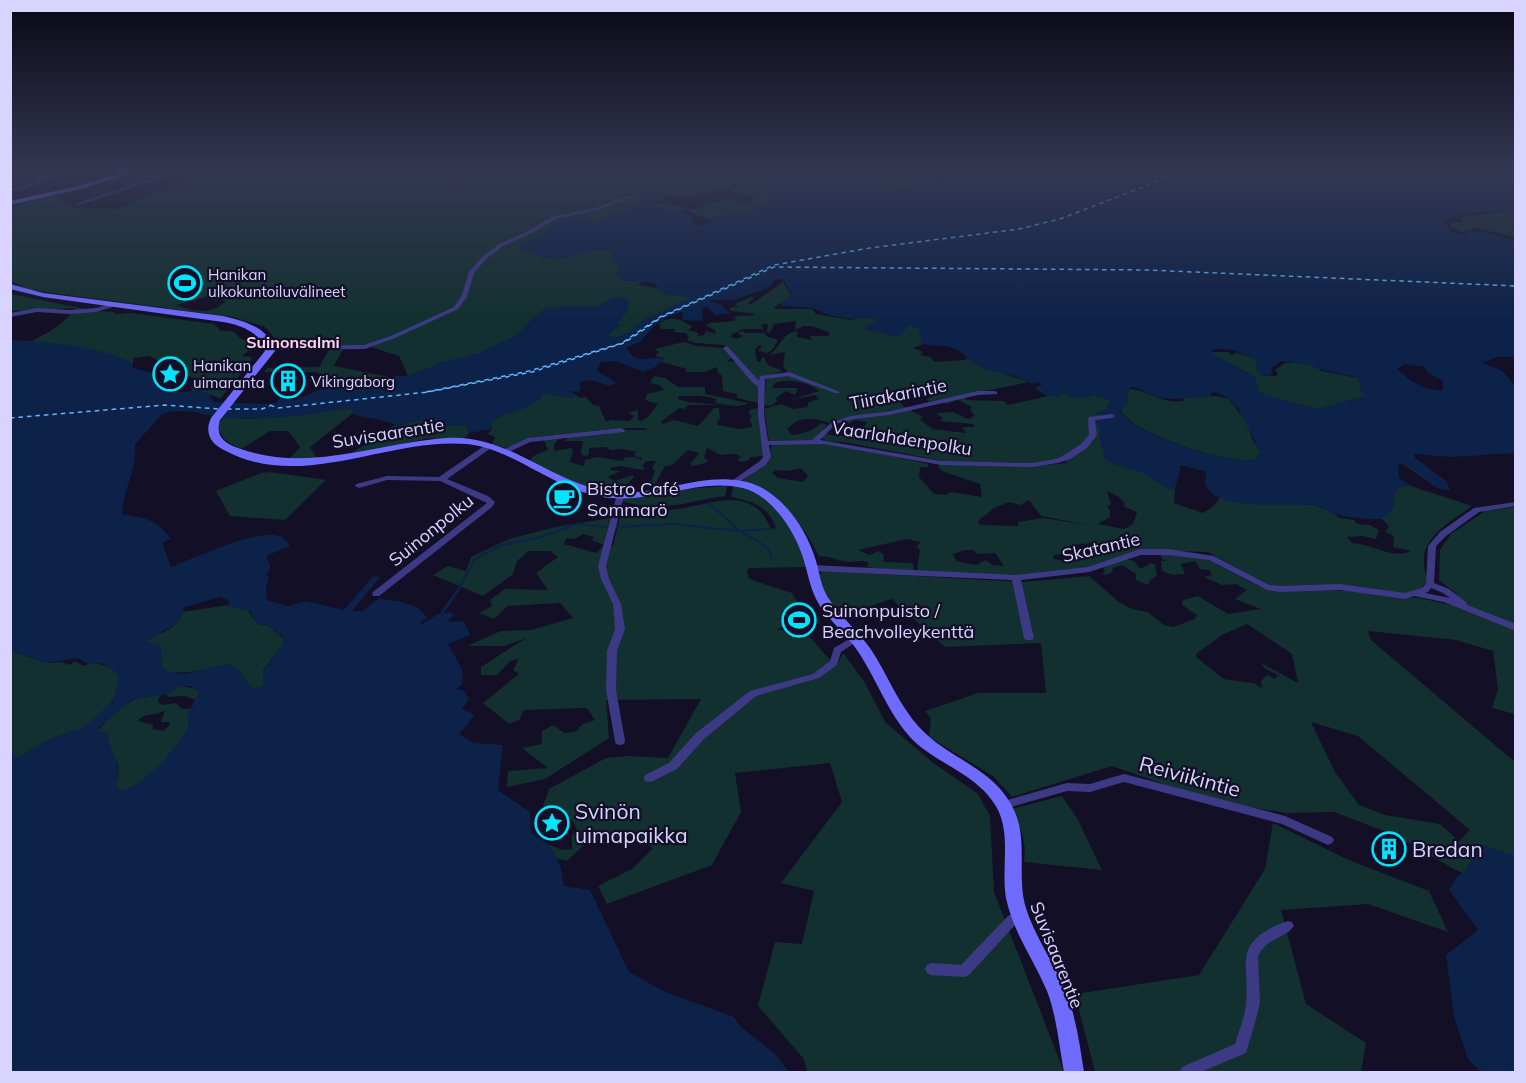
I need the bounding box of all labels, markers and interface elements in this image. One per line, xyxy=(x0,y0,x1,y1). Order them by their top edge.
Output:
sports icon: Hanikan ulkokuntoiluvälineet xyxy=(167,265,203,301)
place label: Hanikan ulkokuntoiluvälineet xyxy=(208,265,346,301)
district label: Suinonsalmi xyxy=(246,332,340,352)
place icon: Hanikan uimaranta xyxy=(152,356,188,392)
place label: Hanikan uimaranta xyxy=(193,356,265,392)
building icon: Vikingaborg xyxy=(270,363,306,399)
place label: Vikingaborg xyxy=(311,372,395,391)
street label: Tiirakarintie xyxy=(848,373,948,415)
street label: Suvisaarentie xyxy=(330,413,446,453)
street label: Vaarlahdenpolku xyxy=(830,416,974,460)
place label: Bistro Café Sommarö xyxy=(587,477,679,521)
cafe icon: Bistro Café Sommarö xyxy=(546,480,582,516)
street label: Suinonpolku xyxy=(384,489,478,571)
street label: Skatantie xyxy=(1060,527,1142,567)
place label: Suinonpuisto / Beachvolleykenttä xyxy=(822,599,974,643)
sports icon: Suinonpuisto / Beachvolleykenttä xyxy=(781,602,817,638)
street label: Reiviikintie xyxy=(1137,750,1243,802)
place label: Svinön uimapaikka xyxy=(575,798,687,848)
place icon: Svinön uimapaikka xyxy=(534,805,570,841)
building icon: Bredan xyxy=(1371,831,1407,867)
place label: Bredan xyxy=(1412,836,1483,862)
street label: Suvisaarentie xyxy=(1025,898,1089,1012)

